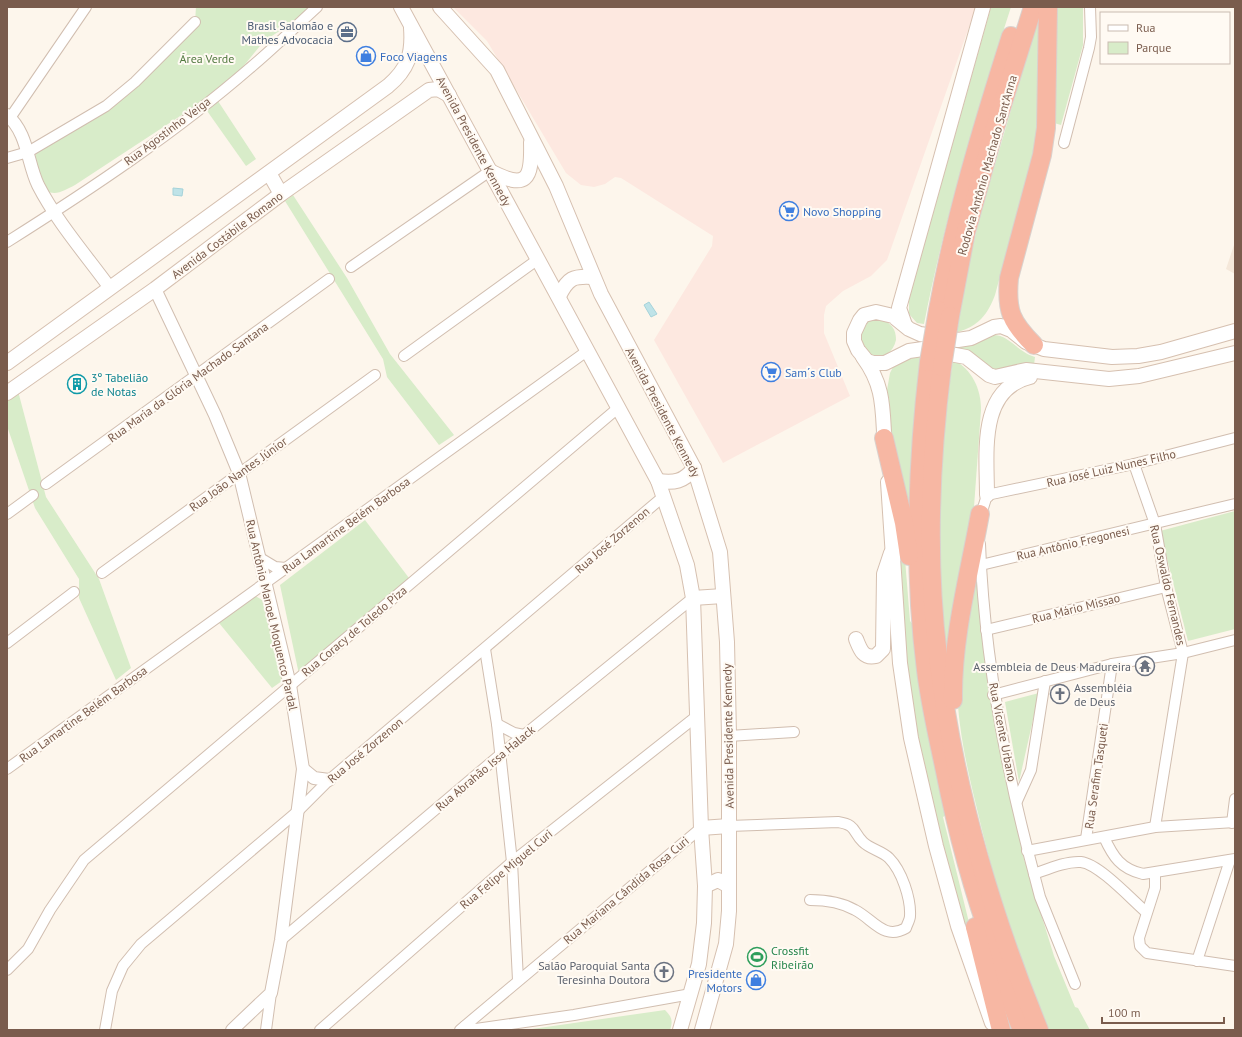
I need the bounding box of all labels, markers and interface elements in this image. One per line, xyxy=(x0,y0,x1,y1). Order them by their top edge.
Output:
legend xyxy=(1100,12,1230,64)
place label: Brasil Salomão e Mathes Advocacia xyxy=(241,18,333,47)
text: Rua xyxy=(1136,20,1155,35)
office icon: Brasil Salomão e Mathes Advocacia xyxy=(336,21,358,43)
text: Parque xyxy=(1136,40,1171,55)
shop icon: Foco Viagens xyxy=(355,45,377,67)
place label: Foco Viagens xyxy=(380,49,447,64)
park label: Área Verde xyxy=(180,51,234,66)
street label: Avenida Presidente Kennedy xyxy=(433,73,515,209)
street label: Rodovia Antônio Machado Sant'Anna xyxy=(954,73,1020,257)
street label: Rua Agostinho Veiga xyxy=(121,94,213,168)
street label: Avenida Costábile Romano xyxy=(168,188,286,282)
supermarket icon: Novo Shopping xyxy=(778,200,800,222)
place label: Novo Shopping xyxy=(803,204,881,219)
street label: Rua Maria da Glória Machado Santana xyxy=(105,319,271,445)
street label: Avenida Presidente Kennedy xyxy=(622,344,704,480)
supermarket icon: Sam´s Club xyxy=(760,361,782,383)
place label: Sam´s Club xyxy=(785,365,842,380)
place label: 3º Tabelião de Notas xyxy=(91,370,148,399)
building icon: 3º Tabelião de Notas xyxy=(66,373,88,395)
street label: Rua João Nantes Júnior xyxy=(186,433,290,515)
street label: Rua José Luiz Nunes Filho xyxy=(1045,446,1177,490)
street label: Rua Lamartine Belém Barbosa xyxy=(279,474,413,576)
street label: Rua José Zorzenon xyxy=(572,504,652,576)
street label: Rua Antônio Manoel Moquenco Pardal xyxy=(243,518,301,712)
street label: Rua Antônio Fregonesi xyxy=(1015,523,1131,563)
street label: Rua Oswaldo Fernandes xyxy=(1147,523,1189,647)
street label: Rua Coracy de Toledo Piza xyxy=(298,582,410,680)
street label: Rua Mário Missao xyxy=(1030,590,1122,626)
temple icon: Assembleia de Deus Madureira xyxy=(1134,655,1156,677)
place label: Assembleia de Deus Madureira xyxy=(973,659,1131,674)
street label: Rua Lamartine Belém Barbosa xyxy=(16,663,150,765)
street label: Avenida Presidente Kennedy xyxy=(719,663,737,809)
place label: Assembléia de Deus xyxy=(1074,680,1132,709)
street label: Rua Vicente Urbano xyxy=(986,681,1020,783)
church icon: Assembléia de Deus xyxy=(1049,683,1071,705)
street label: Rua José Zorzenon xyxy=(324,714,406,786)
street label: Rua Abrahão Issa Halack xyxy=(432,722,538,814)
street label: Rua Serafim Tasqueti xyxy=(1081,722,1111,830)
street label: Rua Felipe Miguel Curi xyxy=(457,826,555,912)
street label: Rua Mariana Cândida Rosa Curi xyxy=(560,833,692,947)
place label: Crossfit Ribeirão xyxy=(771,943,814,972)
sports icon: Crossfit Ribeirão xyxy=(746,946,768,968)
place label: Salão Paroquial Santa Teresinha Doutora xyxy=(538,958,650,987)
church icon: Salão Paroquial Santa Teresinha Doutora xyxy=(653,961,675,983)
place label: Presidente Motors xyxy=(688,966,742,995)
shop icon: Presidente Motors xyxy=(745,969,767,991)
scale bar xyxy=(1102,999,1224,1025)
text: 100 m xyxy=(1108,1005,1141,1020)

